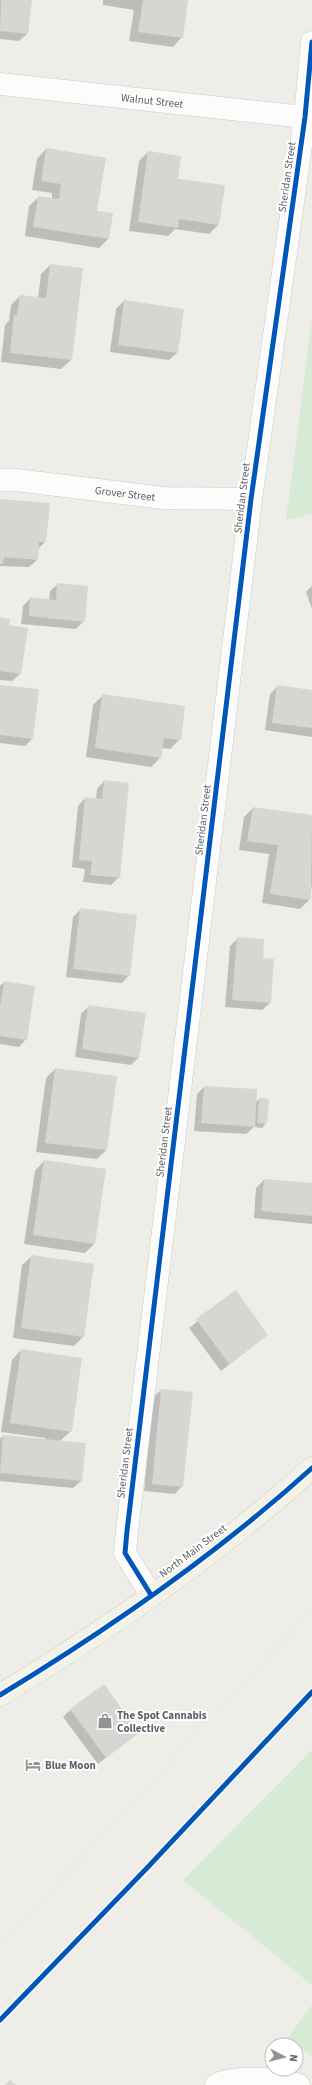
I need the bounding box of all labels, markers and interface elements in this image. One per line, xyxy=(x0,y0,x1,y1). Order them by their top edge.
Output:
street label: Walnut Street xyxy=(120,90,184,111)
street label: Sheridan Street xyxy=(275,140,299,213)
street label: Sheridan Street xyxy=(230,461,254,534)
street label: Grover Street xyxy=(94,482,156,505)
street label: Sheridan Street xyxy=(191,783,215,856)
street label: Sheridan Street xyxy=(152,1105,176,1178)
street label: Sheridan Street xyxy=(113,1426,137,1499)
street label: North Main Street xyxy=(156,1521,230,1581)
place label: The Spot Cannabis Collective xyxy=(117,1708,207,1736)
shop icon: The Spot Cannabis Collective xyxy=(96,1712,114,1730)
hotel icon: Blue Moon xyxy=(24,1756,42,1774)
place label: Blue Moon xyxy=(45,1758,96,1773)
north arrow xyxy=(264,2037,304,2077)
text: N xyxy=(286,2054,301,2063)

